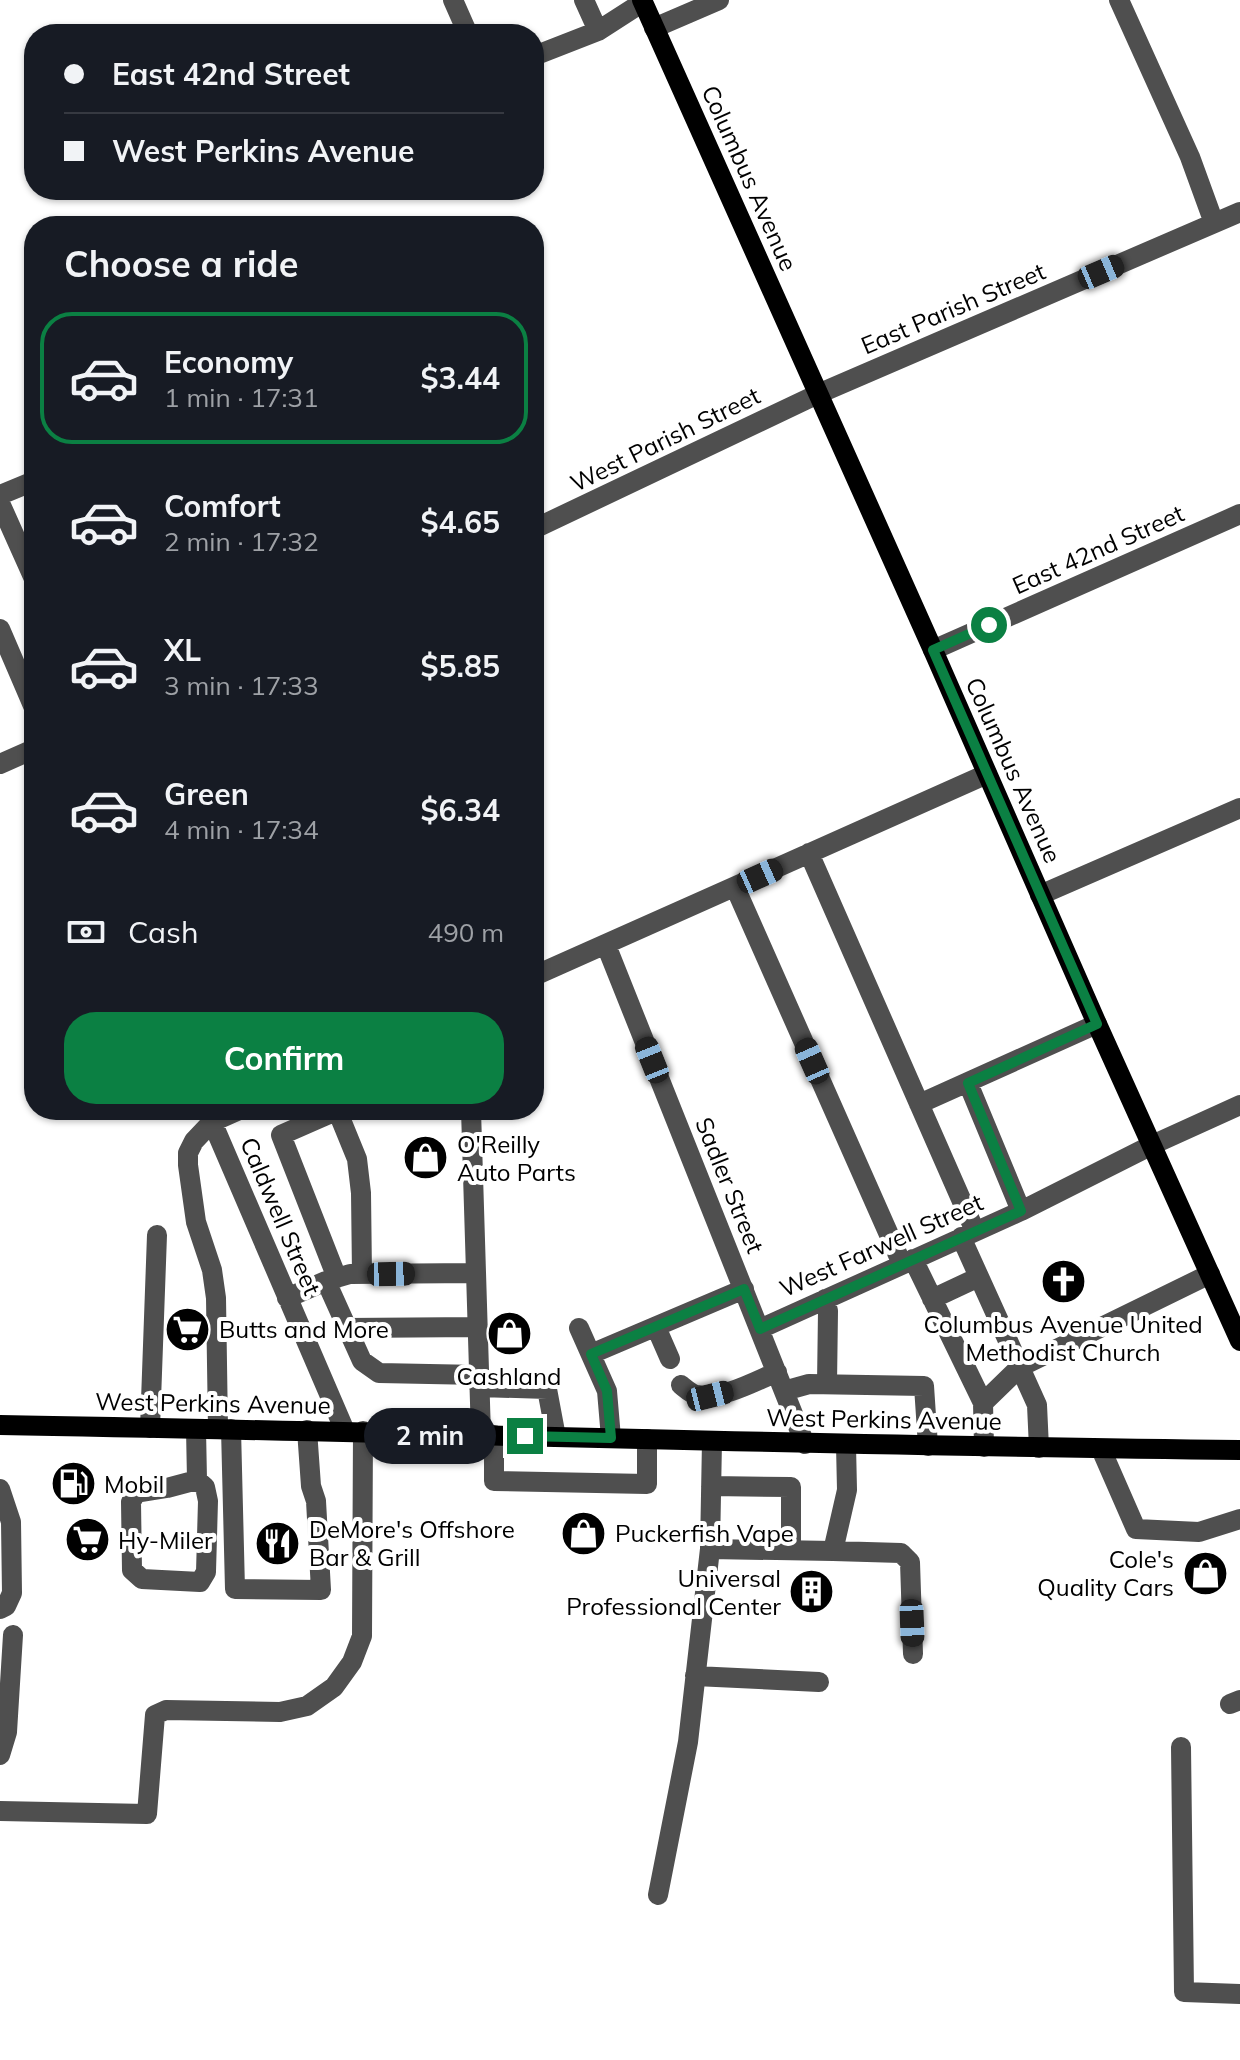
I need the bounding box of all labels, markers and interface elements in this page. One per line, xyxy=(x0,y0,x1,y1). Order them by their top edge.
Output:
text: East 42nd Street xyxy=(112,55,350,93)
street label: Columbus Avenue xyxy=(696,81,804,275)
text: West Perkins Avenue xyxy=(112,132,414,170)
text: Choose a ride xyxy=(64,241,298,286)
car xyxy=(1074,252,1128,292)
street label: East Parish Street xyxy=(856,256,1050,360)
icon: car xyxy=(68,342,140,414)
text: Economy xyxy=(164,343,293,381)
text: $3.44 xyxy=(421,359,500,397)
street label: West Parish Street xyxy=(565,380,765,498)
text: 1 min · 17:31 xyxy=(164,381,319,414)
icon: car xyxy=(68,486,140,558)
text: Comfort xyxy=(164,487,281,525)
street label: East 42nd Street xyxy=(1008,498,1188,600)
text: $4.65 xyxy=(421,503,500,541)
text: 2 min · 17:32 xyxy=(164,525,319,558)
route start xyxy=(971,607,1007,643)
icon: car xyxy=(68,630,140,702)
text: XL xyxy=(164,631,201,669)
text: $5.85 xyxy=(421,647,500,685)
text: 3 min · 17:33 xyxy=(164,669,319,702)
street label: Columbus Avenue xyxy=(960,673,1068,867)
icon: car xyxy=(68,774,140,846)
text: Green xyxy=(164,775,249,813)
text: $6.34 xyxy=(421,791,500,829)
text: 4 min · 17:34 xyxy=(164,813,319,846)
car xyxy=(733,855,787,897)
icon: cash xyxy=(64,910,108,954)
text: Cash xyxy=(128,913,199,951)
text: 490 m xyxy=(428,916,504,949)
button: Confirm xyxy=(64,1012,504,1104)
car xyxy=(632,1033,672,1087)
car xyxy=(791,1034,833,1088)
street label: Sadler Street xyxy=(689,1113,771,1257)
place label: O'Reilly Auto Parts xyxy=(457,1129,576,1187)
street label: Caldwell Street xyxy=(234,1133,328,1299)
shop icon: O'Reilly Auto Parts xyxy=(402,1134,450,1182)
street label: West Farwell Street xyxy=(775,1187,987,1303)
church icon: Columbus Avenue United Methodist Church xyxy=(1039,1258,1087,1306)
car xyxy=(367,1262,415,1286)
supermarket icon: Butts and More xyxy=(164,1305,212,1353)
place label: Columbus Avenue United Methodist Church xyxy=(923,1309,1203,1367)
shop icon: Cashland xyxy=(485,1310,533,1358)
place label: Butts and More xyxy=(219,1314,389,1344)
place label: Cashland xyxy=(457,1361,561,1391)
car xyxy=(684,1379,736,1413)
street label: West Perkins Avenue xyxy=(95,1386,331,1420)
street label: West Perkins Avenue xyxy=(766,1402,1002,1436)
callout: 2 min xyxy=(365,1408,497,1464)
route end xyxy=(507,1418,543,1454)
text: 2 min xyxy=(396,1419,464,1452)
fuel station icon: Mobil xyxy=(49,1460,97,1508)
place label: Mobil xyxy=(104,1469,164,1499)
shop icon: Puckerfish Vape xyxy=(560,1509,608,1557)
place label: DeMore's Offshore Bar & Grill xyxy=(309,1514,515,1572)
supermarket icon: Hy-Miler xyxy=(63,1516,111,1564)
place label: Puckerfish Vape xyxy=(615,1518,794,1548)
restaurant icon: DeMore's Offshore Bar & Grill xyxy=(254,1519,302,1567)
place label: Hy-Miler xyxy=(118,1525,213,1555)
place label: Cole's Quality Cars xyxy=(1037,1544,1174,1602)
shop icon: Cole's Quality Cars xyxy=(1181,1549,1229,1597)
place label: Universal Professional Center xyxy=(566,1563,781,1621)
building icon: Universal Professional Center xyxy=(788,1568,836,1616)
car xyxy=(899,1599,925,1647)

